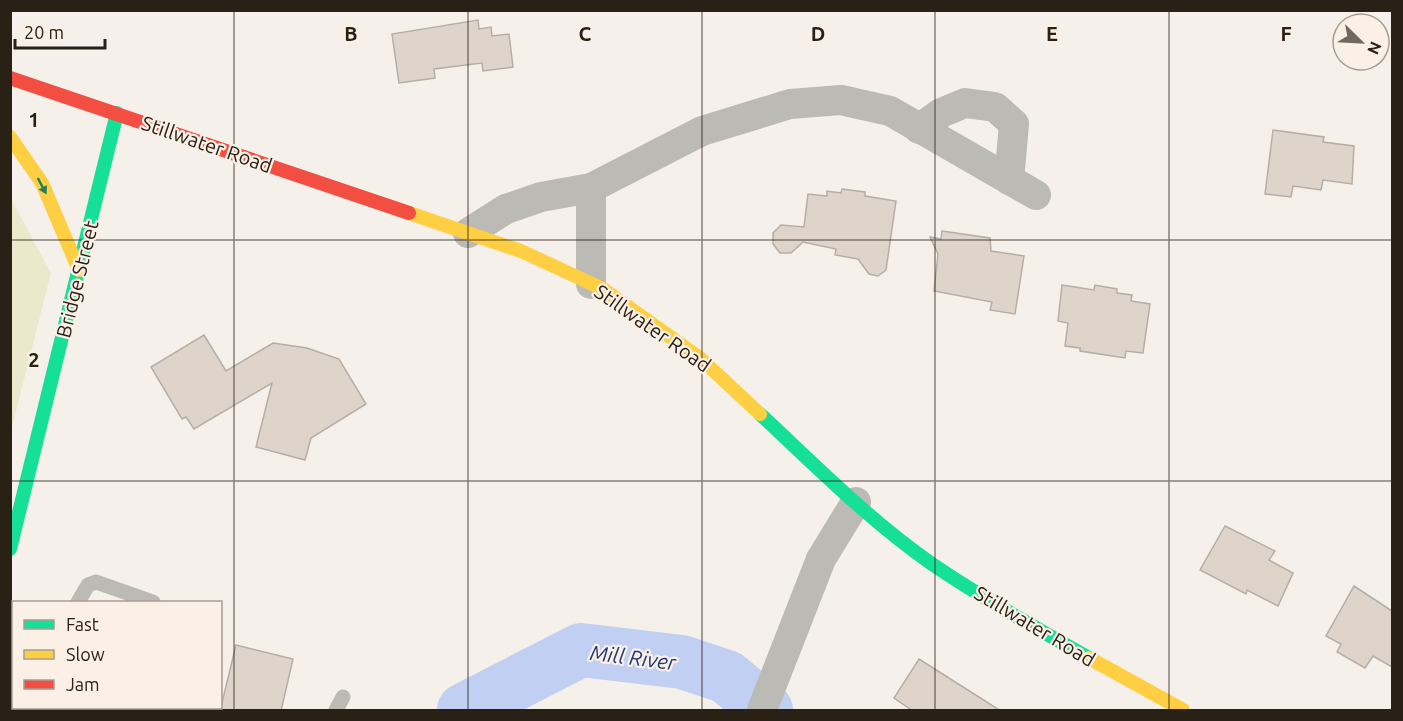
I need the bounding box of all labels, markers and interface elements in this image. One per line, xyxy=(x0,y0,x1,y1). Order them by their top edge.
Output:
scale bar xyxy=(15,12,105,50)
north arrow xyxy=(1331,12,1391,72)
text: 20 m xyxy=(24,22,64,42)
text: B xyxy=(344,22,358,45)
text: C xyxy=(579,22,592,45)
text: D xyxy=(811,22,825,45)
text: E xyxy=(1046,22,1058,45)
text: F xyxy=(1280,22,1292,45)
text: N xyxy=(1364,39,1385,57)
text: 1 xyxy=(28,108,40,131)
street label: Stillwater Road xyxy=(139,111,275,177)
one-way arrow xyxy=(38,177,47,194)
street label: Bridge Street xyxy=(51,218,103,340)
street label: Stillwater Road xyxy=(590,279,716,377)
text: 2 xyxy=(28,348,40,371)
street label: Stillwater Road xyxy=(971,581,1099,671)
legend xyxy=(12,601,222,709)
text: Fast xyxy=(66,614,99,634)
water label: Mill River xyxy=(589,640,678,674)
text: Slow xyxy=(66,644,105,664)
text: Jam xyxy=(66,674,100,694)

